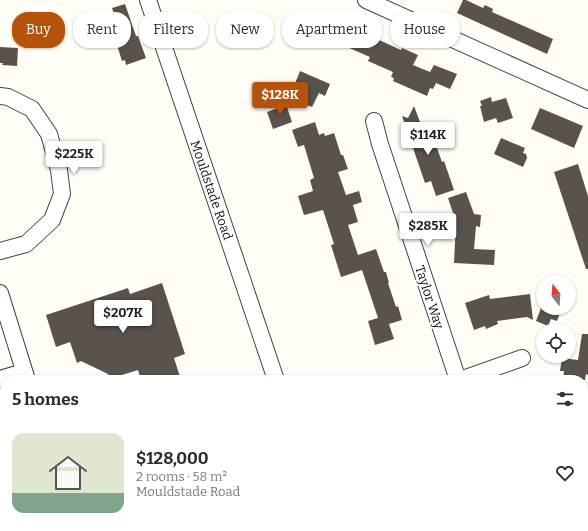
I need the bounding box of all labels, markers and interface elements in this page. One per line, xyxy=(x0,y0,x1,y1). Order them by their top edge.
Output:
chip: Buy xyxy=(12,12,65,48)
chip: Rent xyxy=(73,12,131,48)
chip: Filters xyxy=(139,12,208,48)
chip: New xyxy=(216,12,274,48)
chip: Apartment xyxy=(282,12,382,48)
chip: House xyxy=(390,12,460,48)
pin: $128K xyxy=(252,82,308,116)
text: $128K xyxy=(261,87,299,102)
pin: $114K xyxy=(400,122,456,156)
text: $114K xyxy=(410,127,446,142)
street label: Mouldstade Road xyxy=(187,138,236,242)
pin: $225K xyxy=(46,141,102,175)
text: $225K xyxy=(55,146,93,161)
pin: $285K xyxy=(400,213,456,247)
text: $285K xyxy=(408,218,448,233)
street label: Taylor Way xyxy=(412,264,447,331)
north arrow xyxy=(536,275,576,315)
map controls xyxy=(536,275,576,363)
pin: $207K xyxy=(95,300,151,334)
text: $207K xyxy=(103,305,143,320)
button: locate xyxy=(536,323,576,363)
icon: filters xyxy=(554,388,576,410)
text: 5 homes xyxy=(12,389,79,410)
text: $128,000 xyxy=(136,448,209,469)
icon: home xyxy=(44,449,92,497)
icon: heart xyxy=(554,462,576,484)
text: 2 rooms · 58 m² xyxy=(136,469,227,484)
text: Mouldstade Road xyxy=(136,484,240,499)

